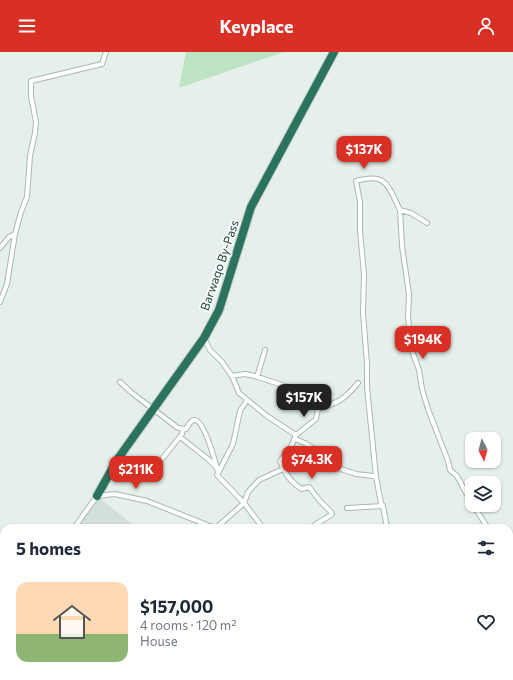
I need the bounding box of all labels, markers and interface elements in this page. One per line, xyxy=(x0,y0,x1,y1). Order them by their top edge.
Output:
icon: menu xyxy=(16,15,38,37)
text: Keyplace xyxy=(219,15,294,37)
icon: person xyxy=(475,15,497,37)
pin: $137K xyxy=(336,136,392,170)
text: $137K xyxy=(345,141,383,157)
street label: Barwaqo By-Pass xyxy=(197,218,241,312)
pin: $194K xyxy=(395,326,451,360)
text: $194K xyxy=(404,331,442,347)
pin: $157K xyxy=(276,384,332,418)
text: $157K xyxy=(285,389,323,405)
north arrow xyxy=(465,432,501,468)
map controls xyxy=(465,432,501,512)
pin: $74.3K xyxy=(279,446,345,480)
text: $74.3K xyxy=(291,451,333,467)
pin: $211K xyxy=(108,456,164,490)
text: $211K xyxy=(118,461,154,477)
button: layers xyxy=(465,476,501,512)
icon: filters xyxy=(475,537,497,559)
text: 5 homes xyxy=(16,538,81,559)
text: $157,000 xyxy=(140,596,213,617)
icon: home xyxy=(48,598,96,646)
icon: heart xyxy=(475,611,497,633)
text: 4 rooms · 120 m² xyxy=(140,617,236,633)
text: House xyxy=(140,633,178,649)

